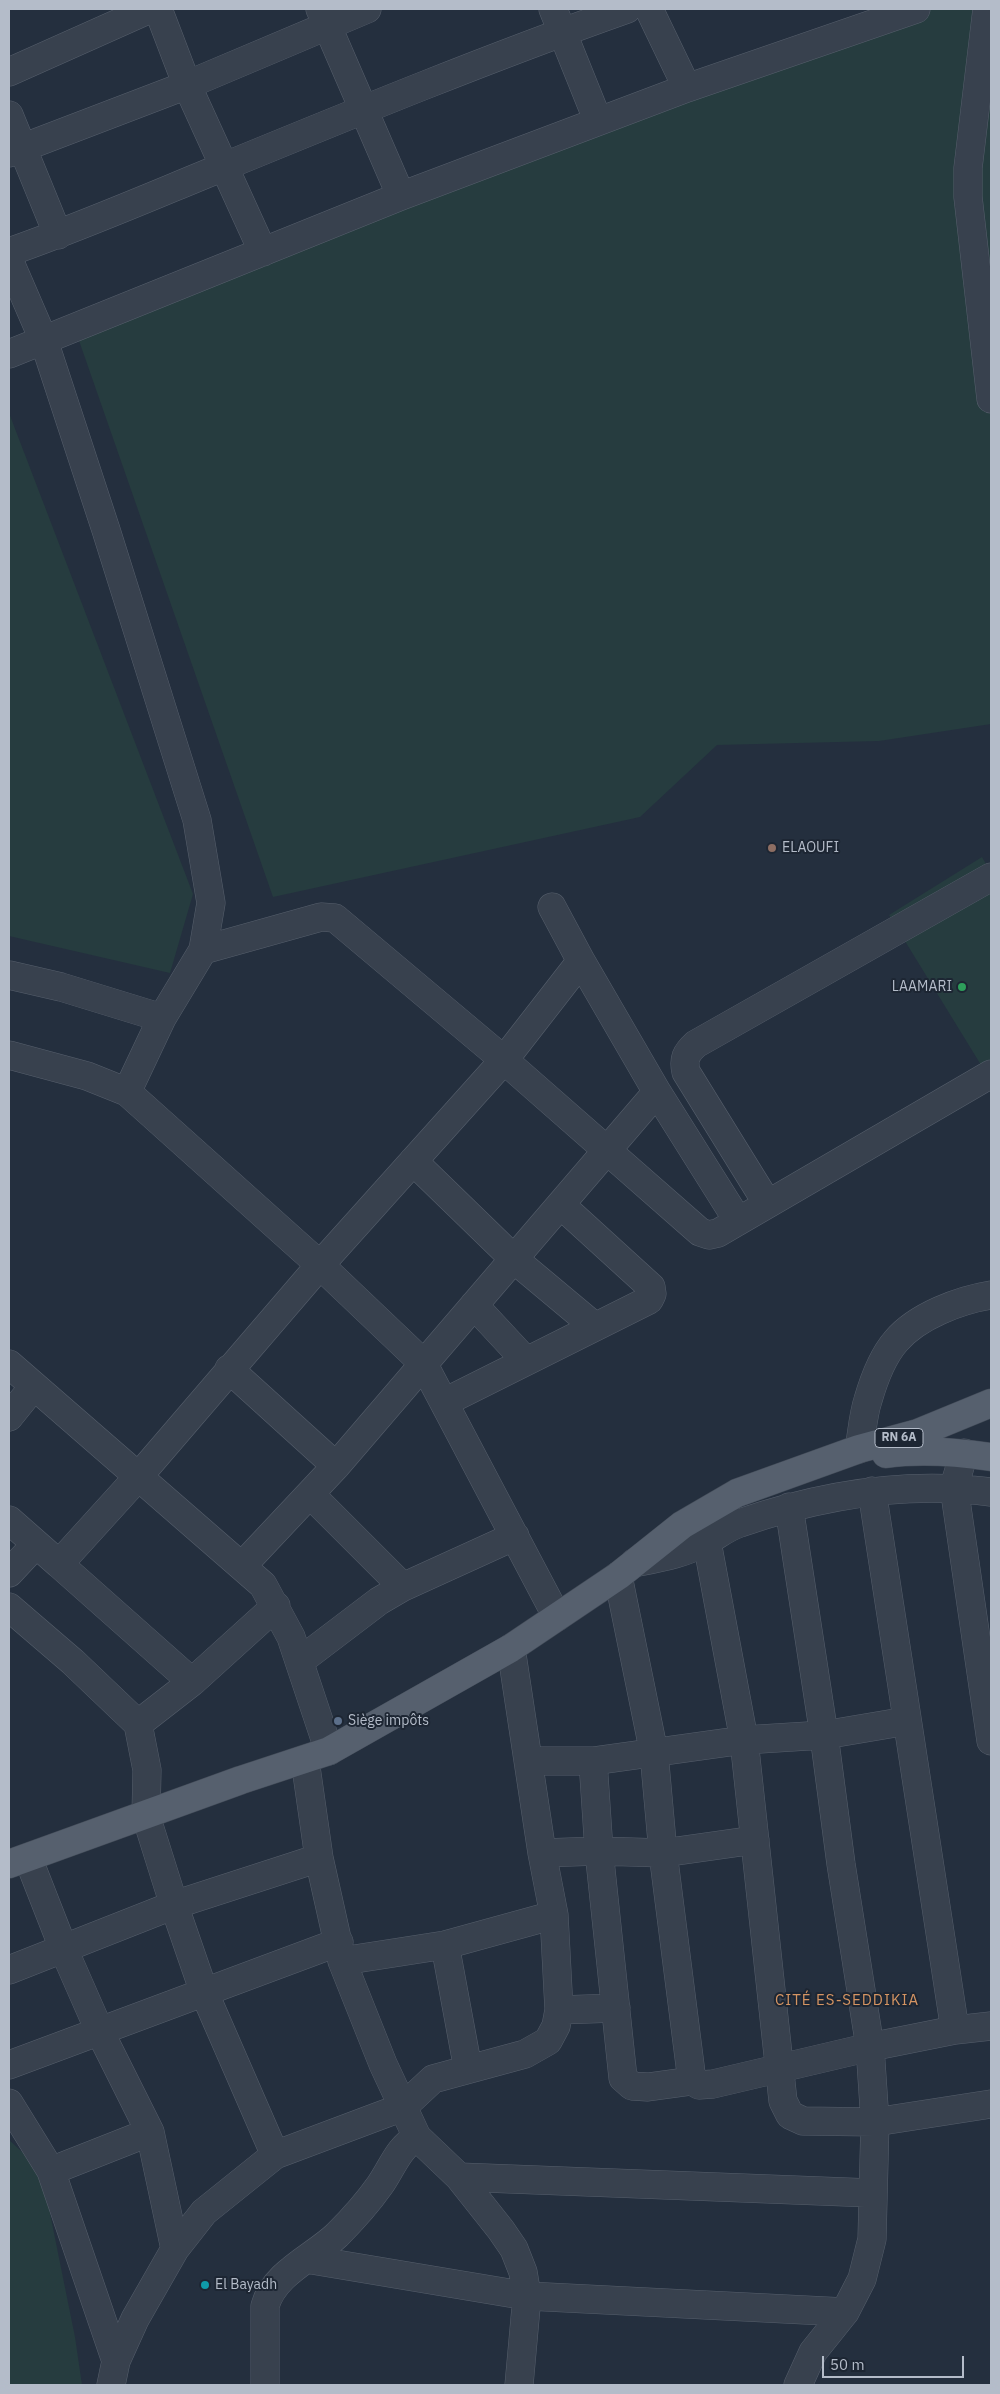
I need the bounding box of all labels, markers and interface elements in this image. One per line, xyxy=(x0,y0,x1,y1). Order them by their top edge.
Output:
place label: ELAOUFI xyxy=(782,840,839,856)
marker: ELAOUFI xyxy=(766,842,778,854)
place label: LAAMARI xyxy=(892,979,952,995)
marker: LAAMARI xyxy=(956,981,968,993)
road number: RN 6A xyxy=(875,1429,923,1448)
place label: Siège impôts xyxy=(348,1713,429,1729)
marker: Siège impôts xyxy=(332,1715,344,1727)
district label: CITÉ ES-SEDDIKIA xyxy=(773,1992,921,2010)
place label: El Bayadh xyxy=(215,2277,277,2293)
marker: El Bayadh xyxy=(199,2279,211,2291)
scale bar xyxy=(825,2346,968,2378)
text: 50 m xyxy=(830,2355,865,2374)

